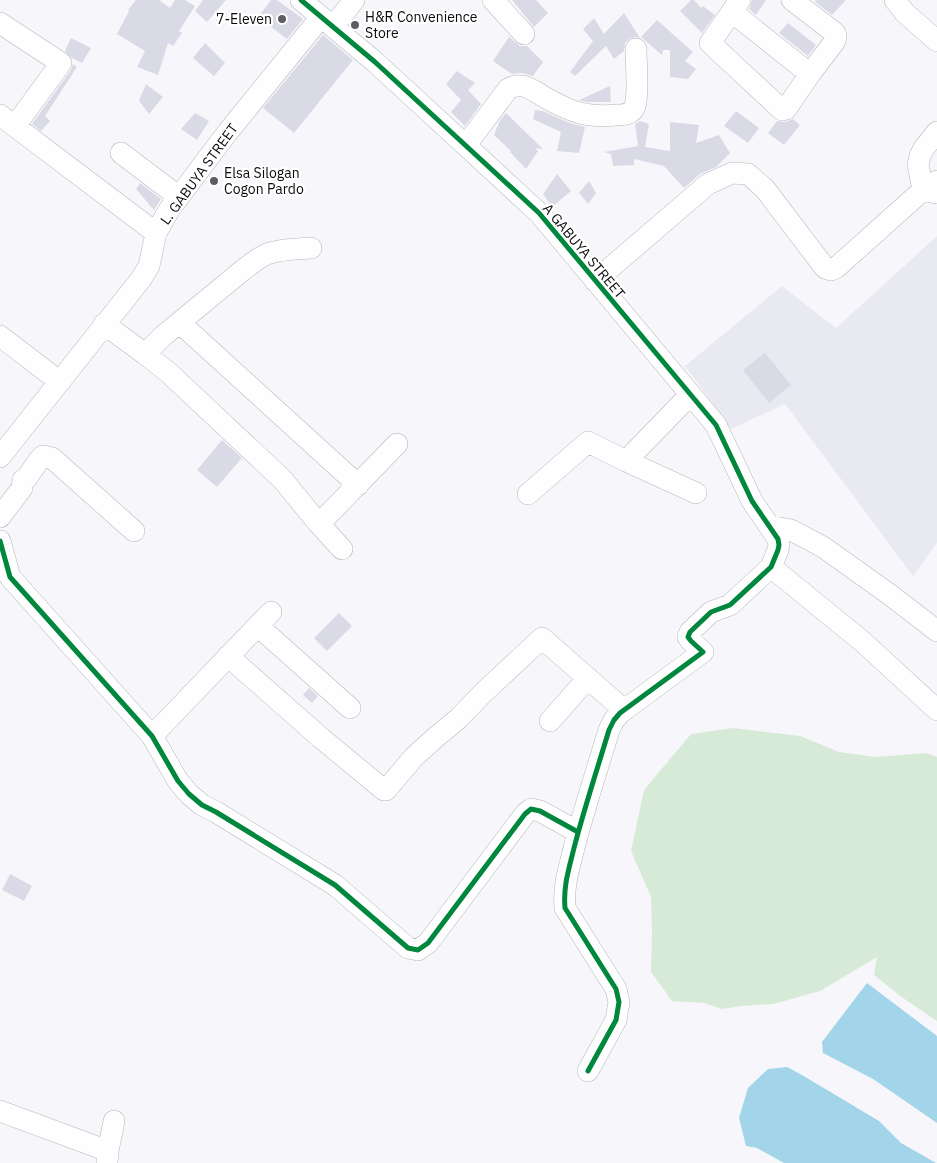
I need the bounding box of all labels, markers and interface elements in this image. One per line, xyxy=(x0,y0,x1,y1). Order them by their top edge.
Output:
place label: H&R Convenience Store xyxy=(365,8,478,42)
place label: 7-Eleven xyxy=(216,10,272,28)
marker: 7-Eleven xyxy=(276,13,288,25)
marker: H&R Convenience Store xyxy=(349,19,361,31)
street label: L. GABUYA STREET xyxy=(156,120,242,228)
place label: Elsa Silogan Cogon Pardo xyxy=(224,164,304,198)
marker: Elsa Silogan Cogon Pardo xyxy=(208,175,220,187)
street label: A GABUYA STREET xyxy=(539,200,629,302)

